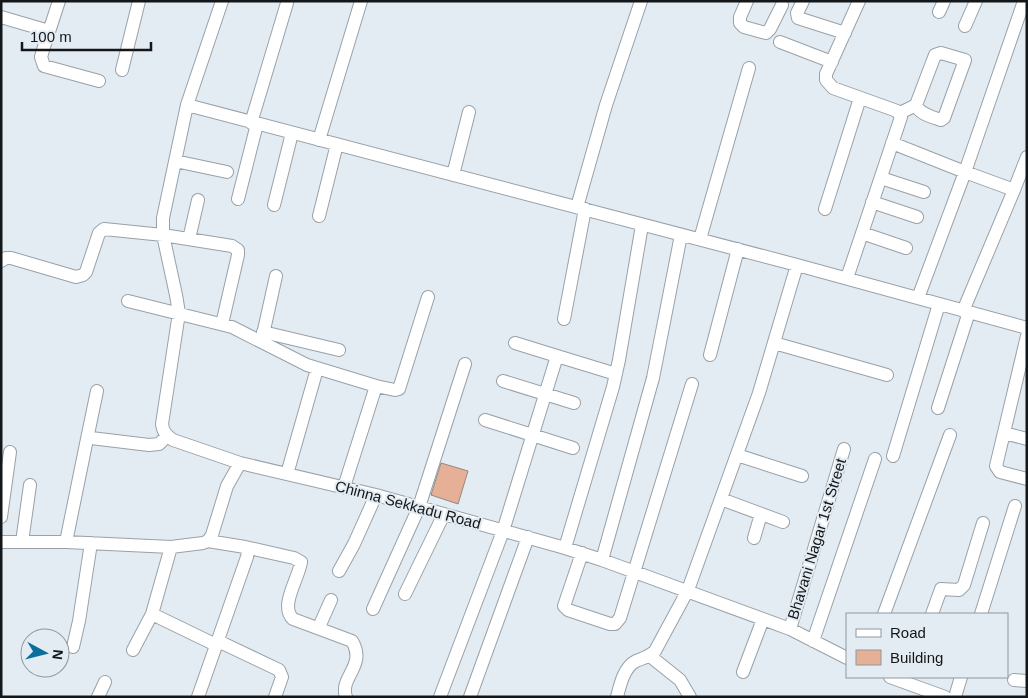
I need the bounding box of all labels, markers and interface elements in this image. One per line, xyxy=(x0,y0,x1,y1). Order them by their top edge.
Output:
scale bar xyxy=(22,20,151,52)
text: 100 m xyxy=(30,28,72,45)
street label: Bhavani Nagar 1st Street xyxy=(784,455,849,621)
street label: Chinna Sekkadu Road xyxy=(333,477,483,532)
legend xyxy=(846,613,1008,678)
text: Road xyxy=(890,624,926,641)
north arrow xyxy=(20,628,70,678)
text: N xyxy=(49,649,66,661)
text: Building xyxy=(890,649,943,666)

